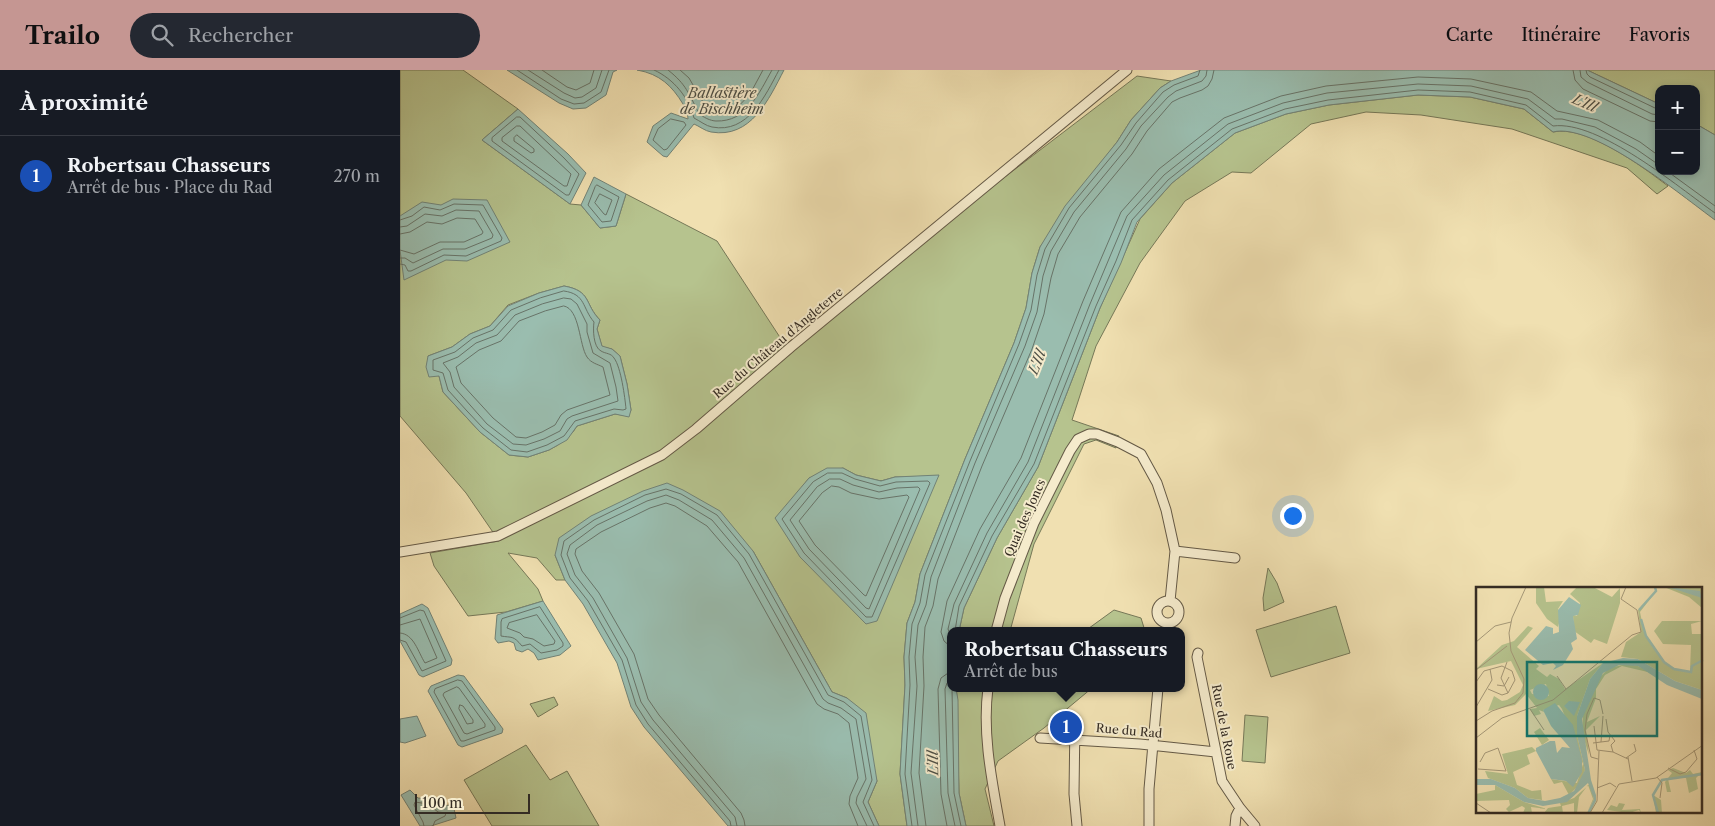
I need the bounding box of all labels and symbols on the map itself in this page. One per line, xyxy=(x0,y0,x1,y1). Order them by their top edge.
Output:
water label: Ballastière de Bischheim xyxy=(680,84,764,118)
water label: L'Ill xyxy=(1569,89,1601,117)
street label: Rue du Château d'Angleterre xyxy=(710,284,846,401)
water label: L'Ill xyxy=(1024,346,1051,378)
street label: Quai des Joncs xyxy=(1001,477,1048,559)
your location xyxy=(1280,503,1306,529)
inset map xyxy=(1476,587,1702,814)
street label: Rue de la Roue xyxy=(1209,683,1240,771)
pin: 1 xyxy=(1050,708,1082,746)
street label: Rue du Rad xyxy=(1095,720,1163,741)
water label: L'Ill xyxy=(924,749,942,777)
scale bar xyxy=(415,791,530,814)

